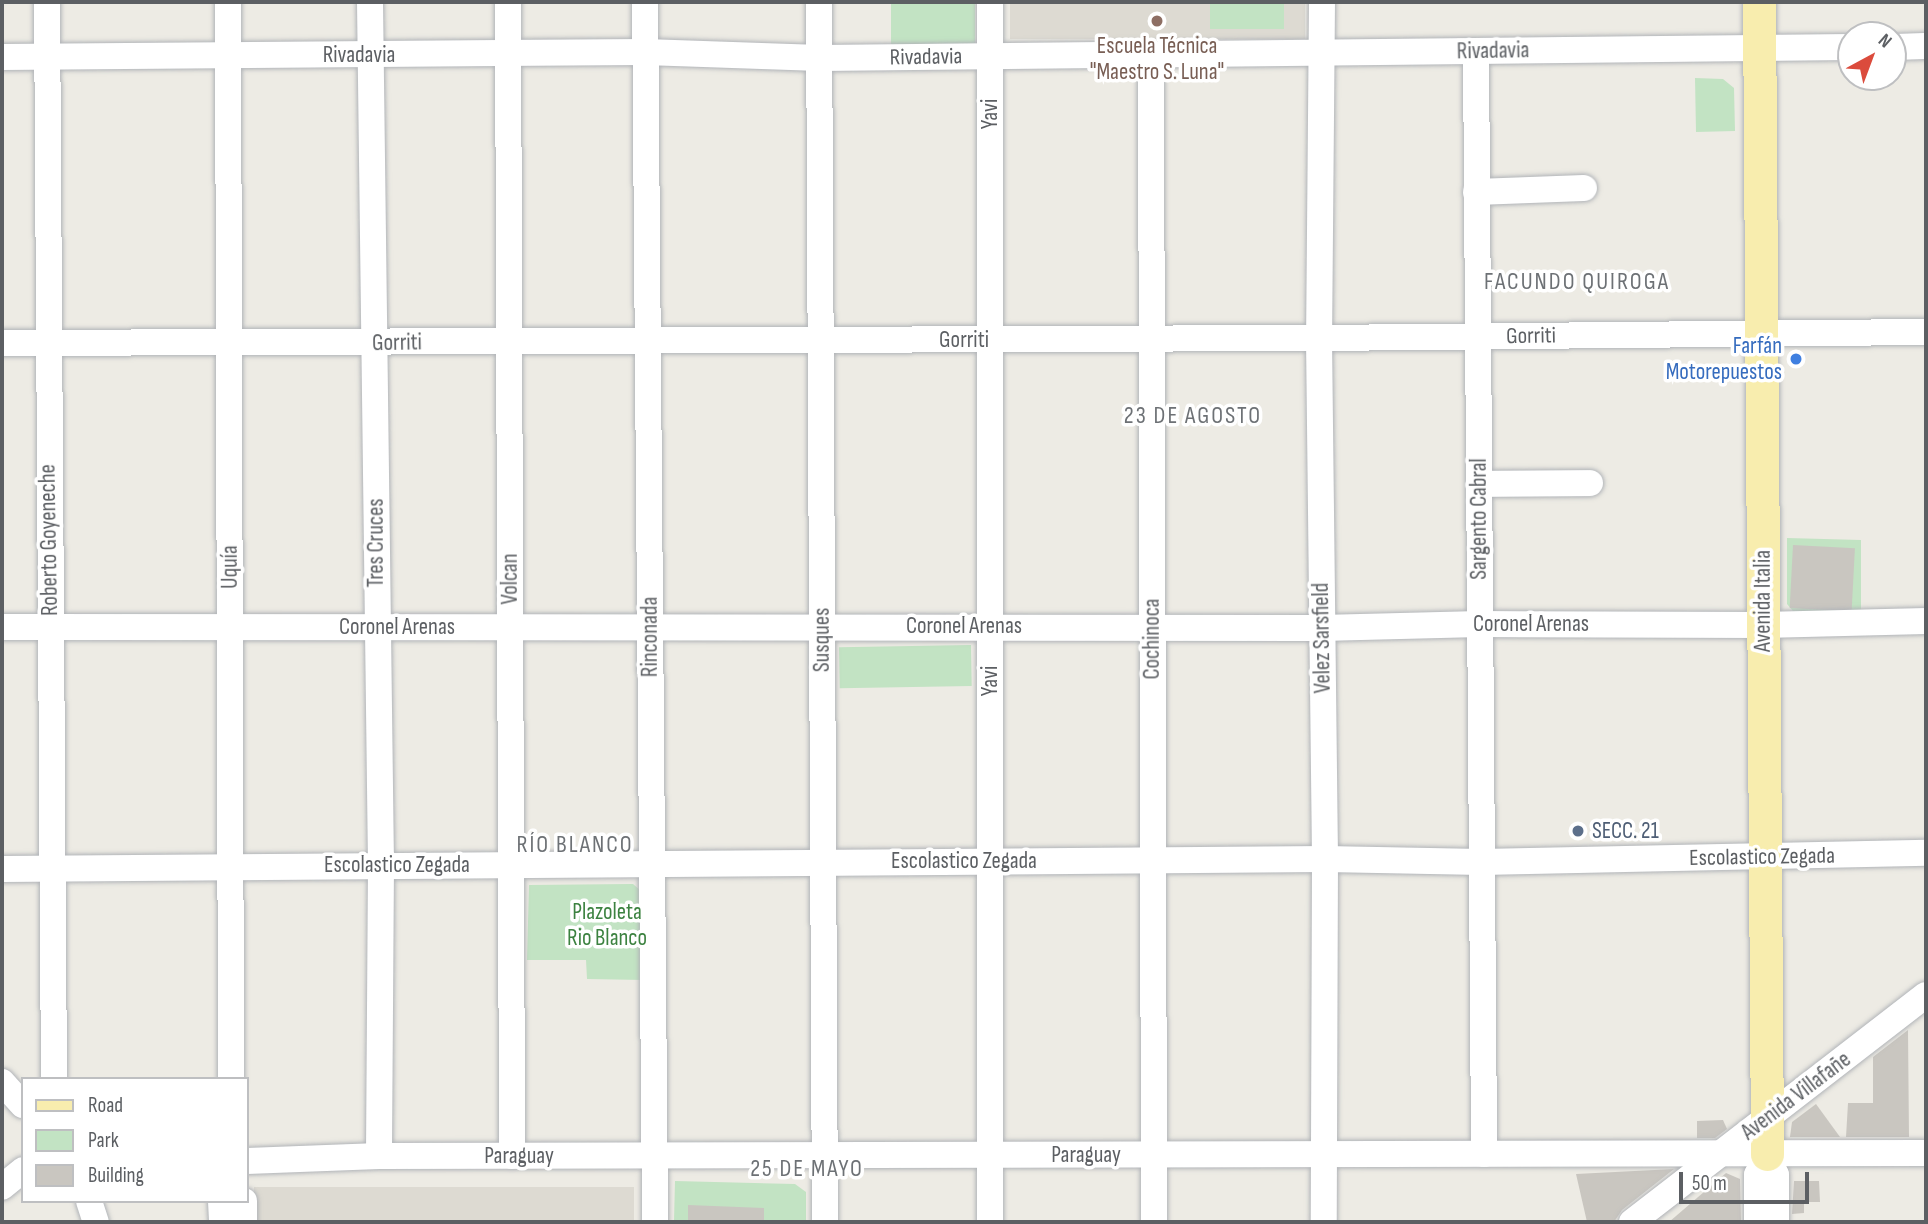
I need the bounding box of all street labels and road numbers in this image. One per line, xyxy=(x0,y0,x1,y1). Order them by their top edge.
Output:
street label: Rivadavia xyxy=(1456,37,1530,65)
street label: Rivadavia xyxy=(323,41,395,69)
street label: Rivadavia xyxy=(889,43,963,71)
street label: Yavi xyxy=(976,99,1004,129)
street label: Gorriti xyxy=(1506,322,1556,350)
street label: Gorriti xyxy=(939,326,989,354)
street label: Gorriti xyxy=(372,329,422,357)
street label: Sargento Cabral xyxy=(1465,458,1493,580)
street label: Roberto Goyeneche xyxy=(34,464,64,616)
street label: Tres Cruces xyxy=(362,499,390,587)
street label: Uquía xyxy=(216,545,244,589)
street label: Avenida Italia xyxy=(1749,550,1777,652)
street label: Volcan xyxy=(496,553,524,605)
street label: Velez Sarsfield xyxy=(1307,582,1337,694)
street label: Rinconada xyxy=(636,597,664,677)
street label: Cochinoca xyxy=(1138,599,1166,679)
street label: Susques xyxy=(808,608,836,672)
street label: Coronel Arenas xyxy=(1473,610,1589,638)
street label: Coronel Arenas xyxy=(906,612,1022,640)
street label: Coronel Arenas xyxy=(339,613,455,641)
street label: Yavi xyxy=(976,666,1004,696)
street label: Escolastico Zegada xyxy=(1689,842,1835,872)
street label: Escolastico Zegada xyxy=(891,847,1037,875)
street label: Escolastico Zegada xyxy=(324,851,470,879)
street label: Avenida Villafañe xyxy=(1736,1046,1856,1146)
street label: Paraguay xyxy=(1051,1141,1121,1169)
street label: Paraguay xyxy=(484,1142,554,1170)

